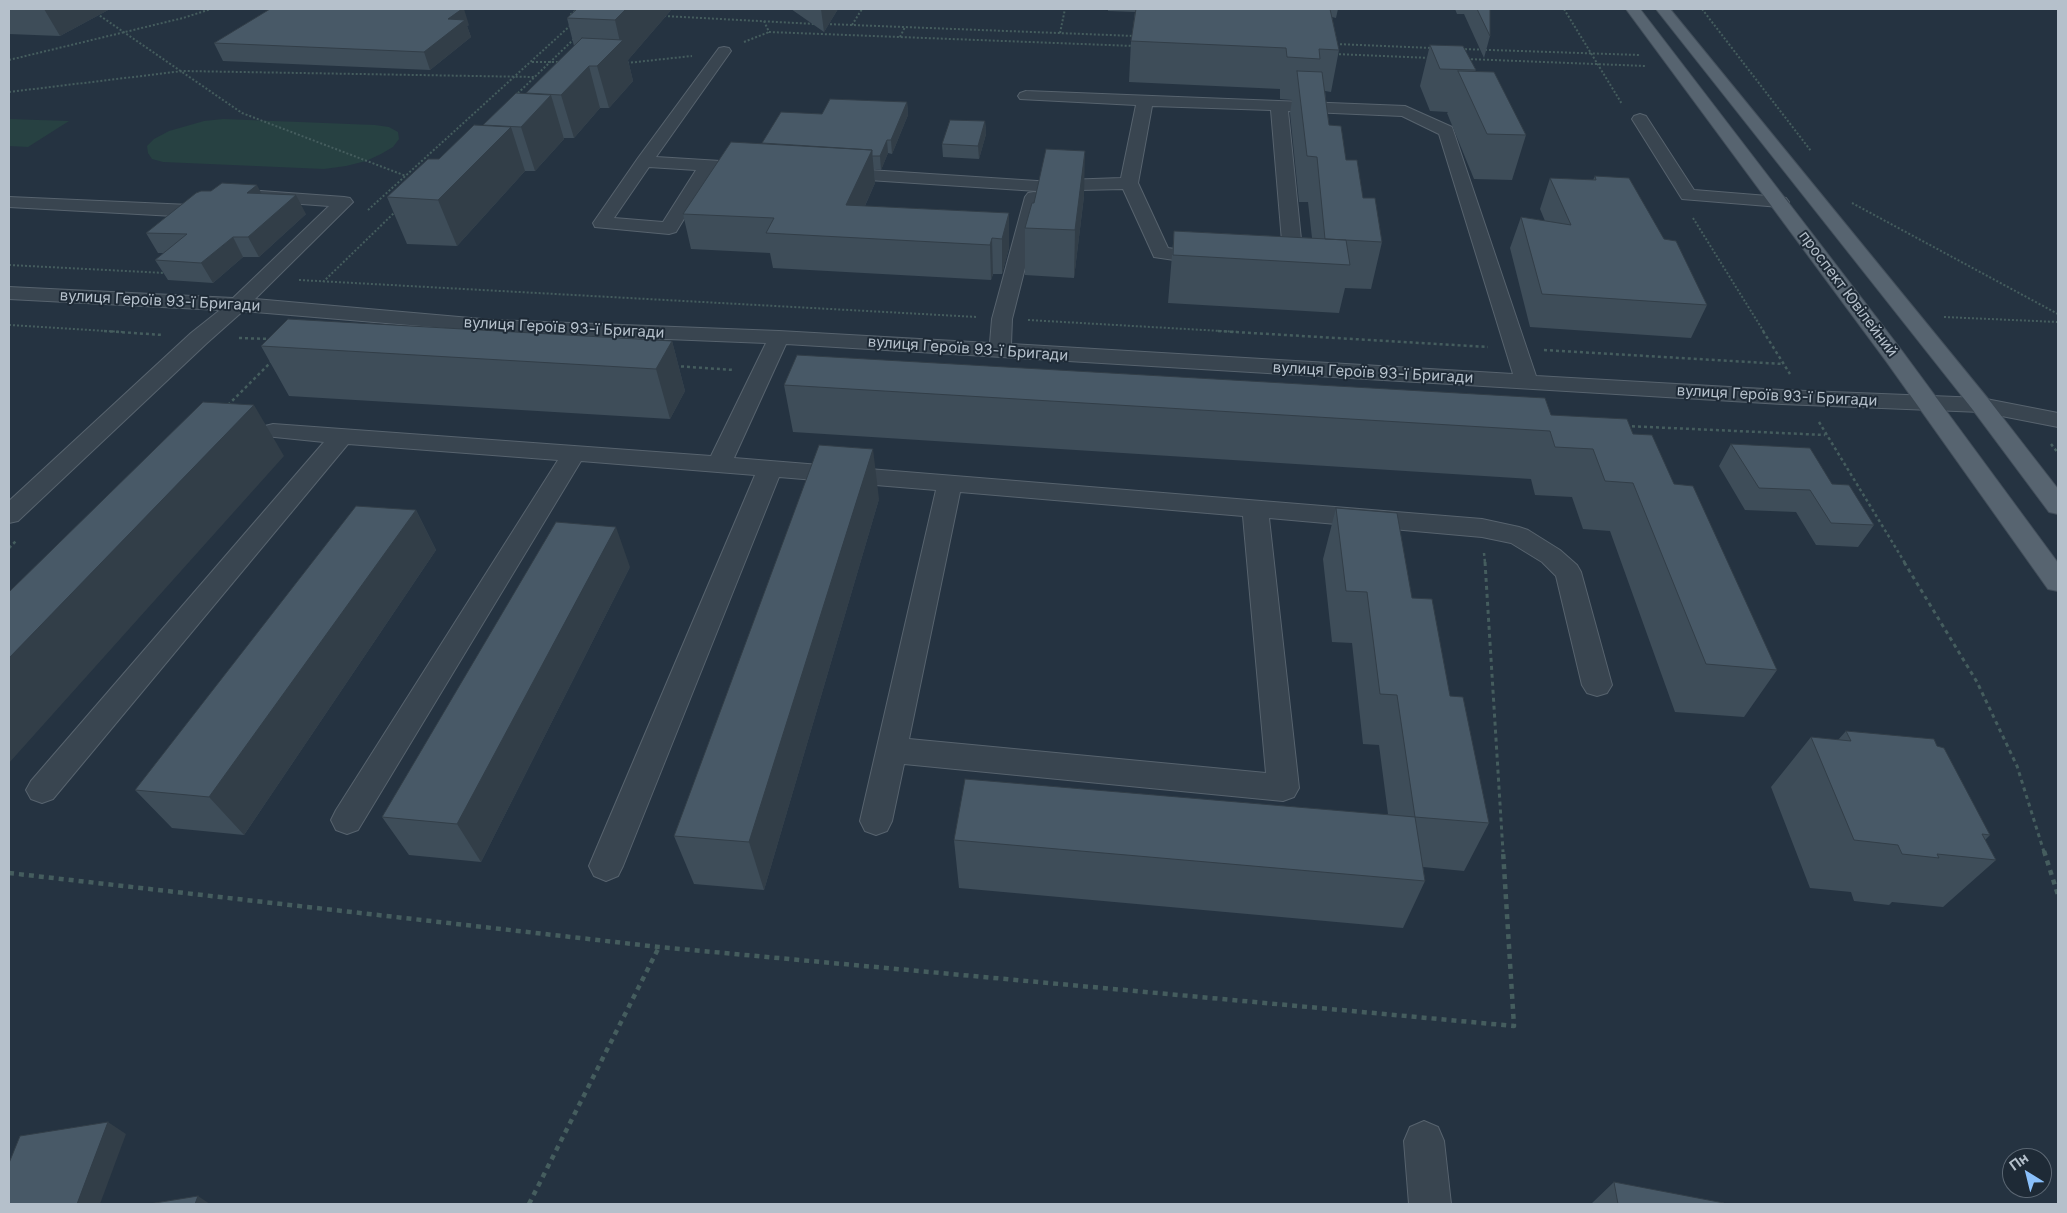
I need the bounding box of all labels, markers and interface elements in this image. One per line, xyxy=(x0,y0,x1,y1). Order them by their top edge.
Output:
street label: проспект Ювілейний xyxy=(1795,228,1901,360)
street label: вулиця Героїв 93-ї Бригади xyxy=(59,287,261,315)
street label: вулиця Героїв 93-ї Бригади xyxy=(463,314,665,342)
street label: вулиця Героїв 93-ї Бригади xyxy=(867,333,1069,365)
street label: вулиця Героїв 93-ї Бригади xyxy=(1272,359,1474,387)
street label: вулиця Героїв 93-ї Бригади xyxy=(1676,382,1878,410)
north arrow xyxy=(2002,1148,2052,1198)
text: Пн xyxy=(2006,1149,2031,1174)

